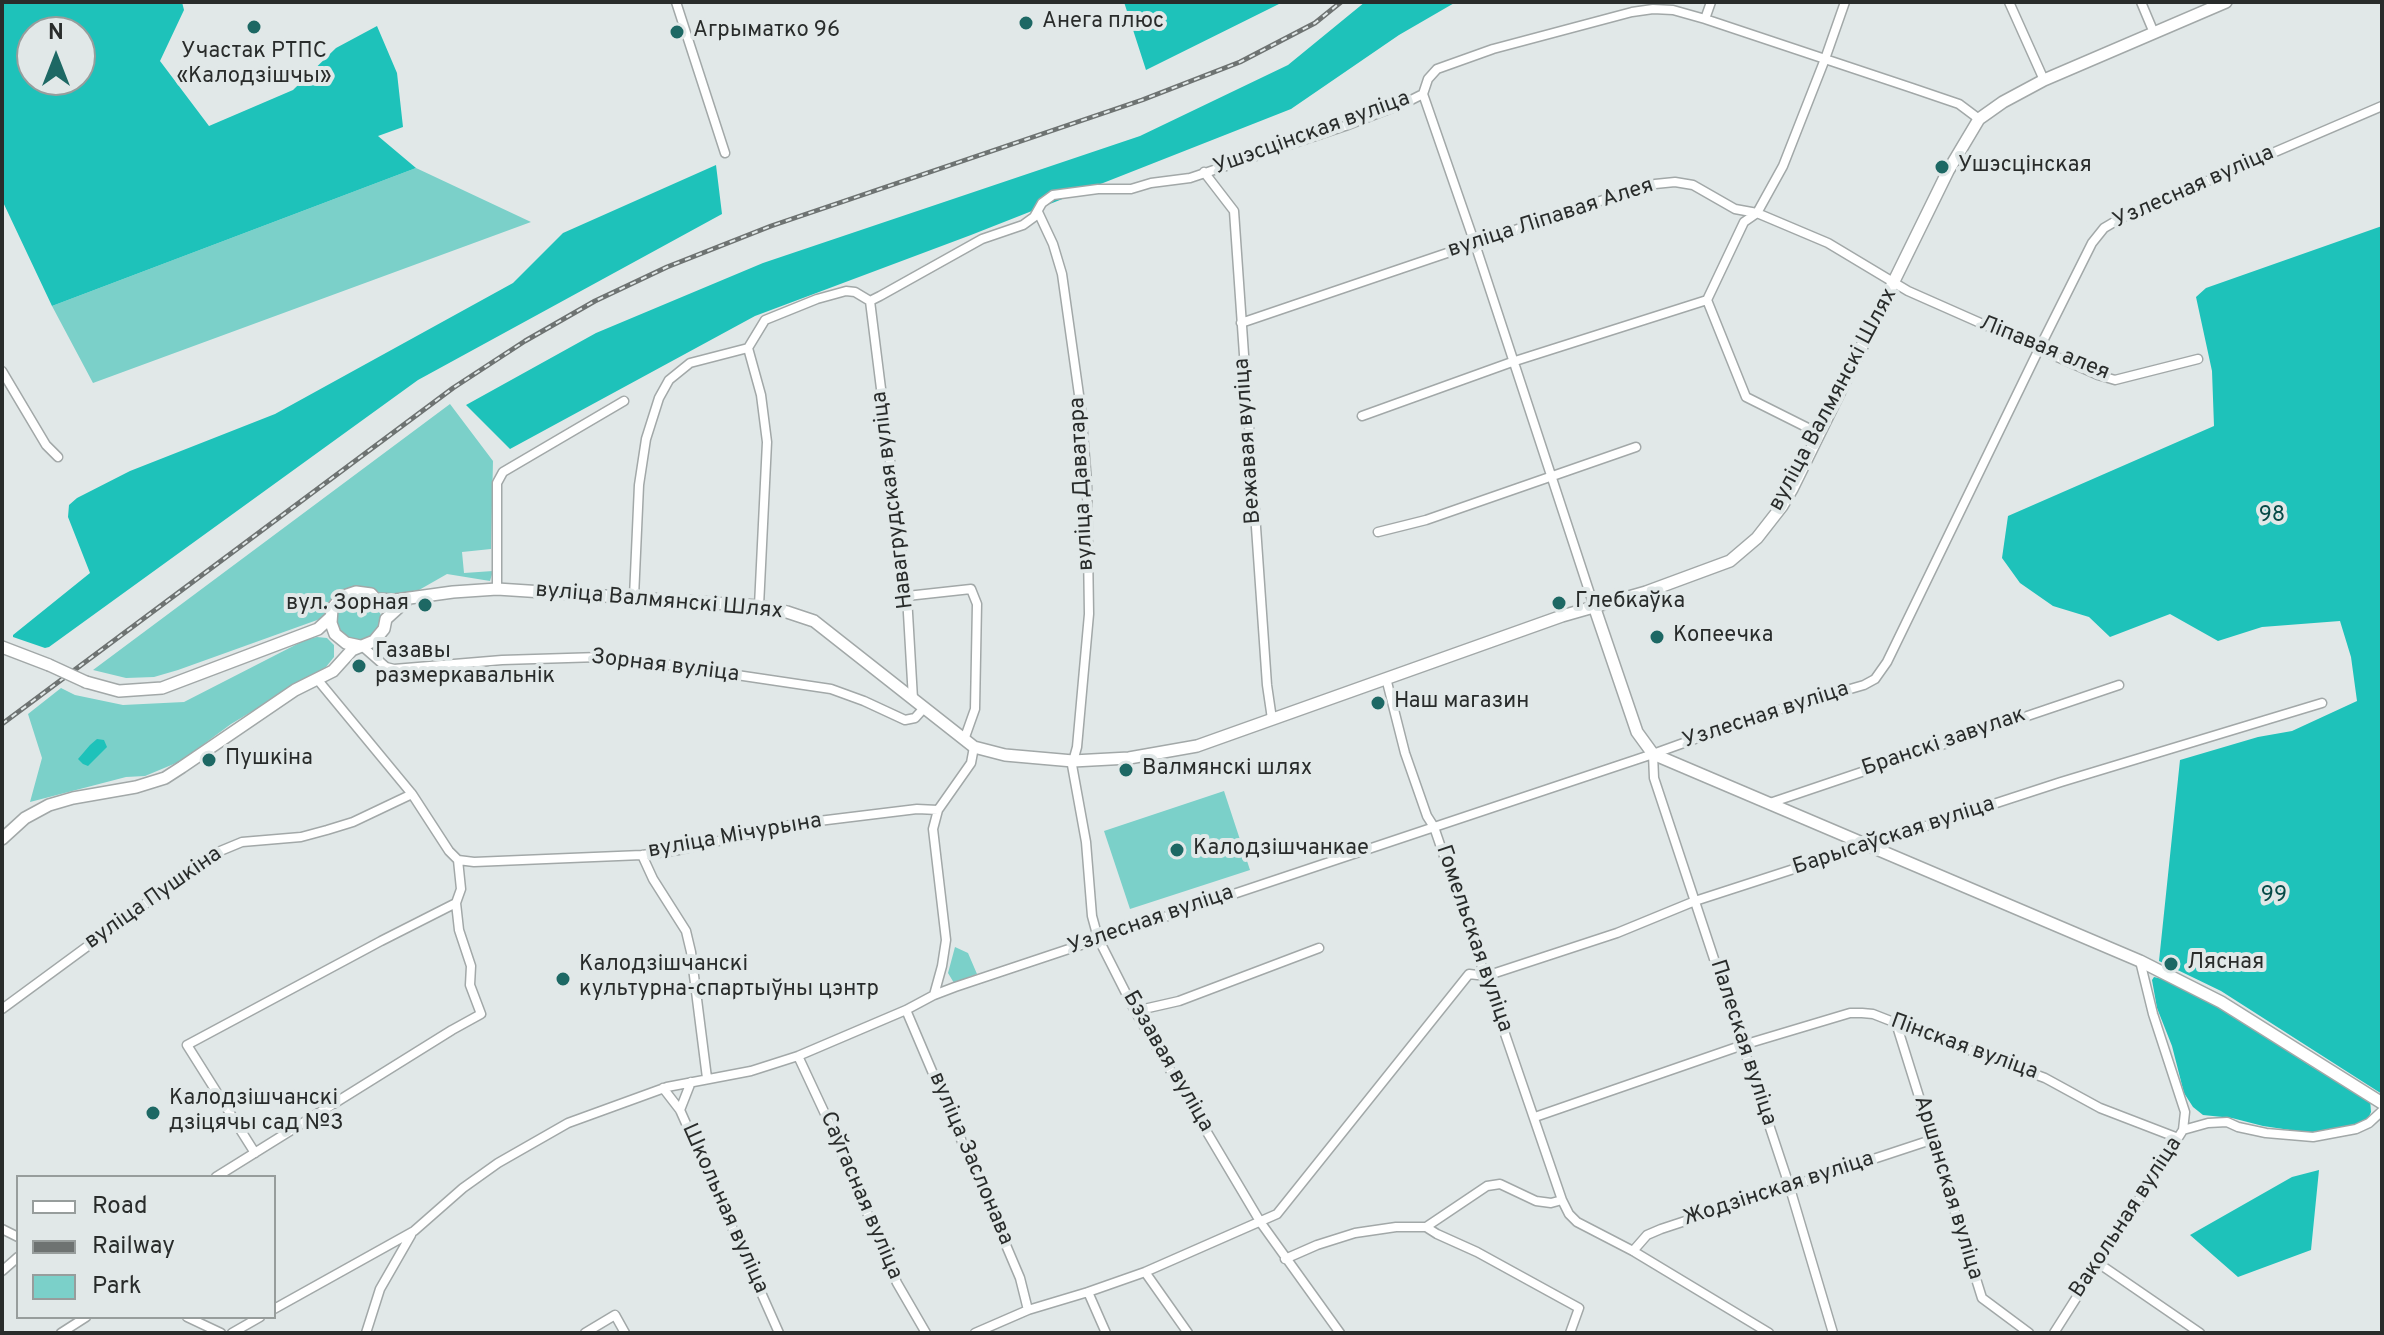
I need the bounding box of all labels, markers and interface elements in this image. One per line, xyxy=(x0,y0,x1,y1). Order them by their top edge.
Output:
place label: Анега плюс xyxy=(1042,10,1164,36)
marker: Анега плюс xyxy=(1017,14,1035,32)
north arrow xyxy=(16,16,96,96)
marker: Участак РТПС «Калодзішчы» xyxy=(245,18,263,36)
place label: Агрыматко 96 xyxy=(693,19,840,45)
text: N xyxy=(48,20,64,47)
marker: Агрыматко 96 xyxy=(668,23,686,41)
place label: Участак РТПС «Калодзішчы» xyxy=(176,40,332,92)
street label: Ушэсцінская вуліца xyxy=(1210,86,1414,182)
street label: Узлесная вуліца xyxy=(2109,141,2279,235)
place label: Ушэсцінская xyxy=(1958,154,2092,180)
marker: Ушэсцінская xyxy=(1933,158,1951,176)
street label: вуліца Ліпавая Алея xyxy=(1445,173,1657,265)
street label: вуліца Валмянскі Шлях xyxy=(1764,284,1904,516)
street label: Ліпавая алея xyxy=(1975,311,2113,387)
street label: Вежавая вуліца xyxy=(1230,357,1268,525)
street label: Навагрудская вуліца xyxy=(868,390,920,610)
street label: вуліца Даватара xyxy=(1065,396,1101,572)
park label: 98 xyxy=(2259,504,2285,530)
street label: вуліца Валмянскі Шлях xyxy=(534,578,784,626)
place label: Глебкаўка xyxy=(1575,590,1685,616)
place label: вул. Зорная xyxy=(286,592,409,618)
marker: Глебкаўка xyxy=(1550,594,1568,612)
marker: вул. Зорная xyxy=(416,596,434,614)
place label: Копеечка xyxy=(1673,624,1773,650)
marker: Копеечка xyxy=(1648,628,1666,646)
place label: Газавы размеркавальнік xyxy=(375,640,555,692)
street label: Зорная вуліца xyxy=(589,645,741,689)
marker: Газавы размеркавальнік xyxy=(350,657,368,675)
street label: Узлесная вуліца xyxy=(1679,677,1853,755)
place label: Наш магазин xyxy=(1394,690,1529,716)
marker: Наш магазин xyxy=(1369,694,1387,712)
street label: Бранскі завулак xyxy=(1859,703,2029,783)
place label: Пушкіна xyxy=(225,747,313,773)
marker: Пушкіна xyxy=(200,751,218,769)
place label: Валмянскі шлях xyxy=(1142,757,1312,783)
marker: Валмянскі шлях xyxy=(1117,761,1135,779)
street label: Барысаўская вуліца xyxy=(1790,792,1998,882)
street label: вуліца Мічурына xyxy=(646,809,824,865)
place label: Калодзішчанкае xyxy=(1193,837,1369,863)
marker: Калодзішчанкае xyxy=(1168,841,1186,859)
street label: вуліца Пушкіна xyxy=(81,842,227,956)
street label: Гомельская вуліца xyxy=(1429,842,1517,1036)
street label: Узлесная вуліца xyxy=(1065,880,1237,962)
park label: 99 xyxy=(2261,884,2287,910)
place label: Лясная xyxy=(2187,951,2264,977)
place label: Калодзішчанскі культурна-спартыўны цэнтр xyxy=(579,953,879,1004)
marker: Лясная xyxy=(2162,955,2180,973)
street label: Палеская вуліца xyxy=(1703,957,1781,1129)
marker: Калодзішчанскі культурна-спартыўны цэнтр xyxy=(554,970,572,988)
street label: Бэзавая вуліца xyxy=(1116,987,1218,1137)
street label: Пінская вуліца xyxy=(1887,1009,2041,1087)
street label: вуліца Заслонава xyxy=(922,1069,1018,1249)
place label: Калодзішчанскі дзіцячы сад №3 xyxy=(169,1087,343,1138)
street label: Аршанская вуліца xyxy=(1906,1093,1988,1283)
marker: Калодзішчанскі дзіцячы сад №3 xyxy=(144,1104,162,1122)
street label: Саўгасная вуліца xyxy=(813,1108,907,1284)
street label: Школьная вуліца xyxy=(675,1120,773,1298)
street label: Вакольная вуліца xyxy=(2065,1133,2189,1303)
street label: Жодзінская вуліца xyxy=(1680,1147,1878,1233)
legend xyxy=(16,1175,276,1319)
text: Road xyxy=(92,1192,148,1222)
text: Railway xyxy=(92,1232,175,1262)
text: Park xyxy=(92,1272,142,1302)

